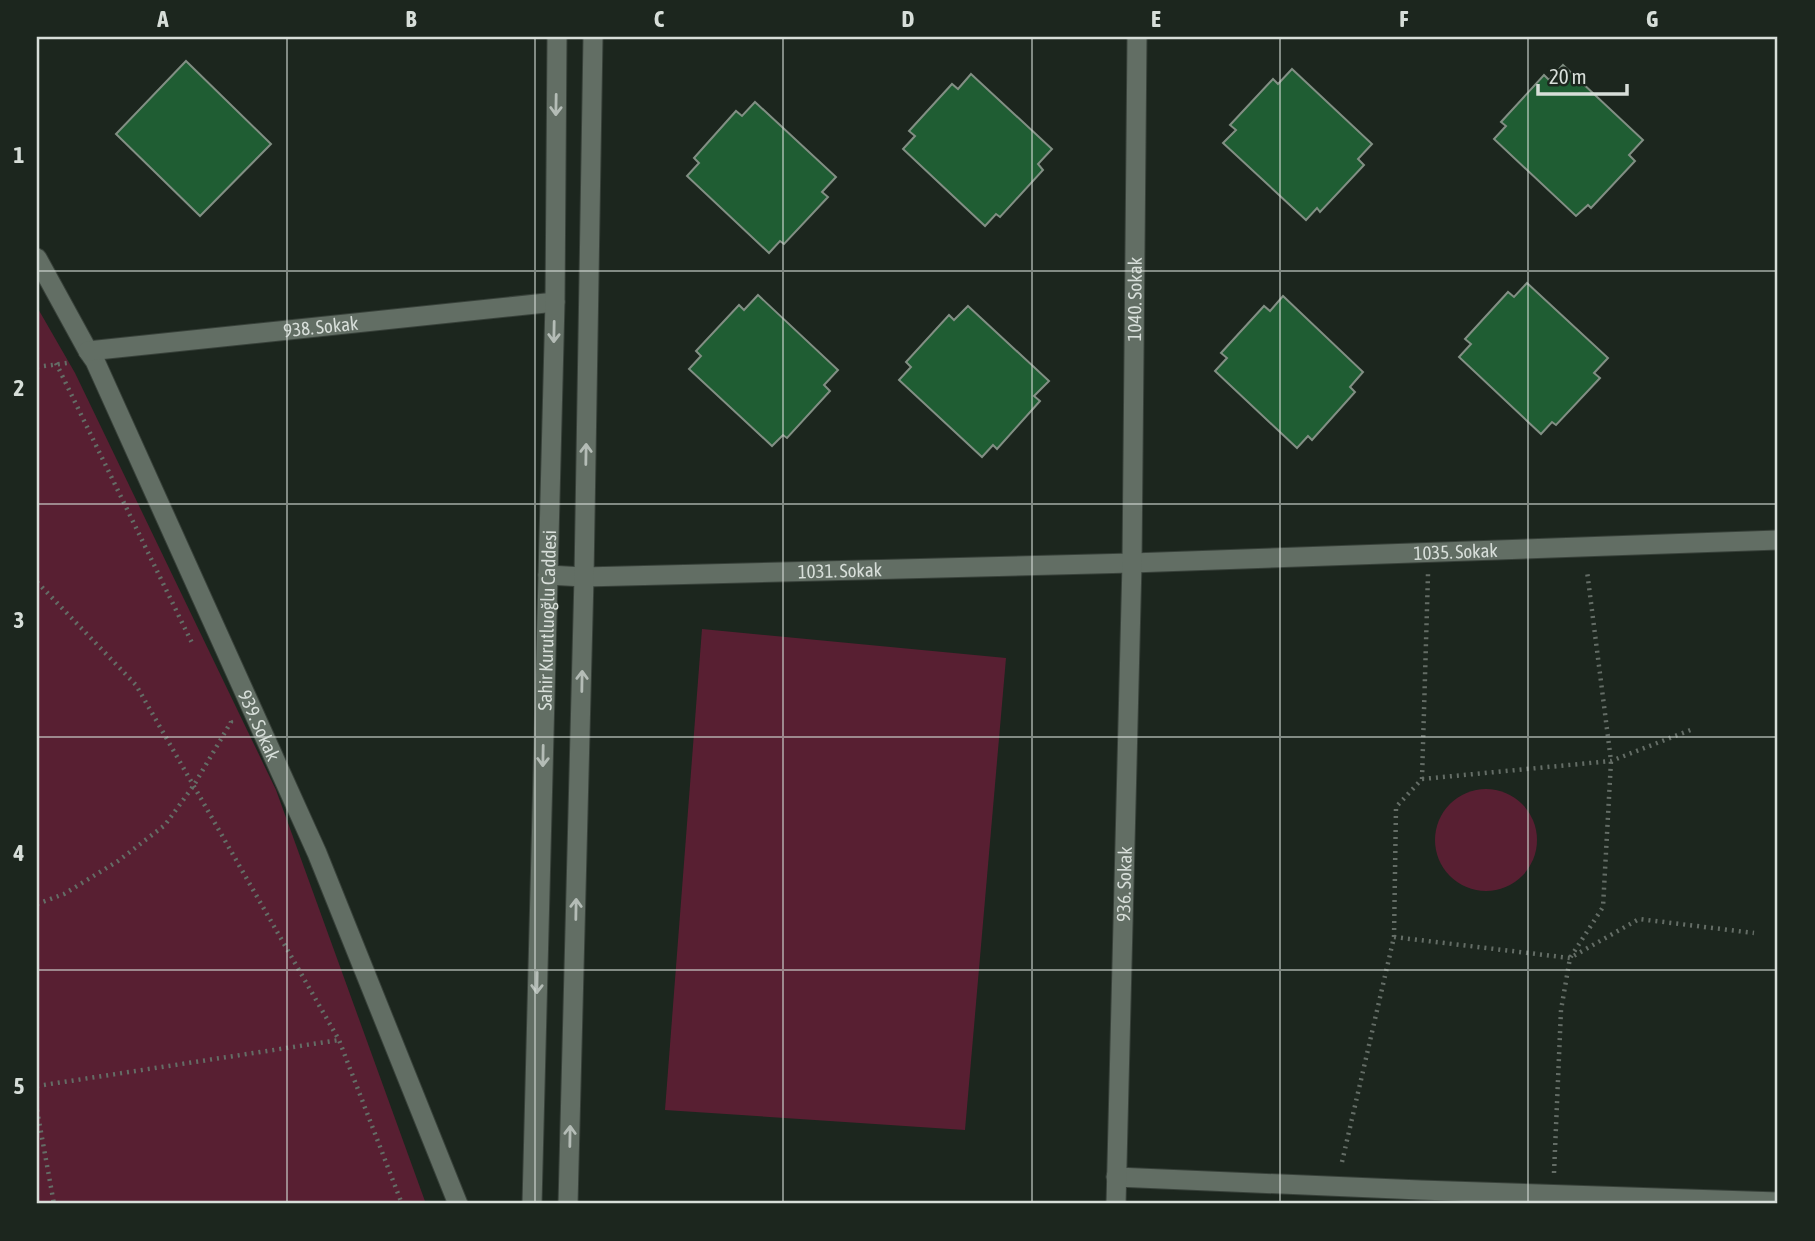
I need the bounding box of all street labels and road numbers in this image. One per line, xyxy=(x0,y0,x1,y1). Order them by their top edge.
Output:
street label: 1040. Sokak xyxy=(1123,256,1146,341)
street label: 938. Sokak xyxy=(282,312,360,341)
street label: Sahir Kurutluoğlu Caddesi xyxy=(534,530,560,711)
street label: 1035. Sokak xyxy=(1413,539,1499,564)
street label: 1031. Sokak xyxy=(797,558,883,583)
street label: 939. Sokak xyxy=(234,686,285,765)
street label: 936. Sokak xyxy=(1112,846,1136,922)

